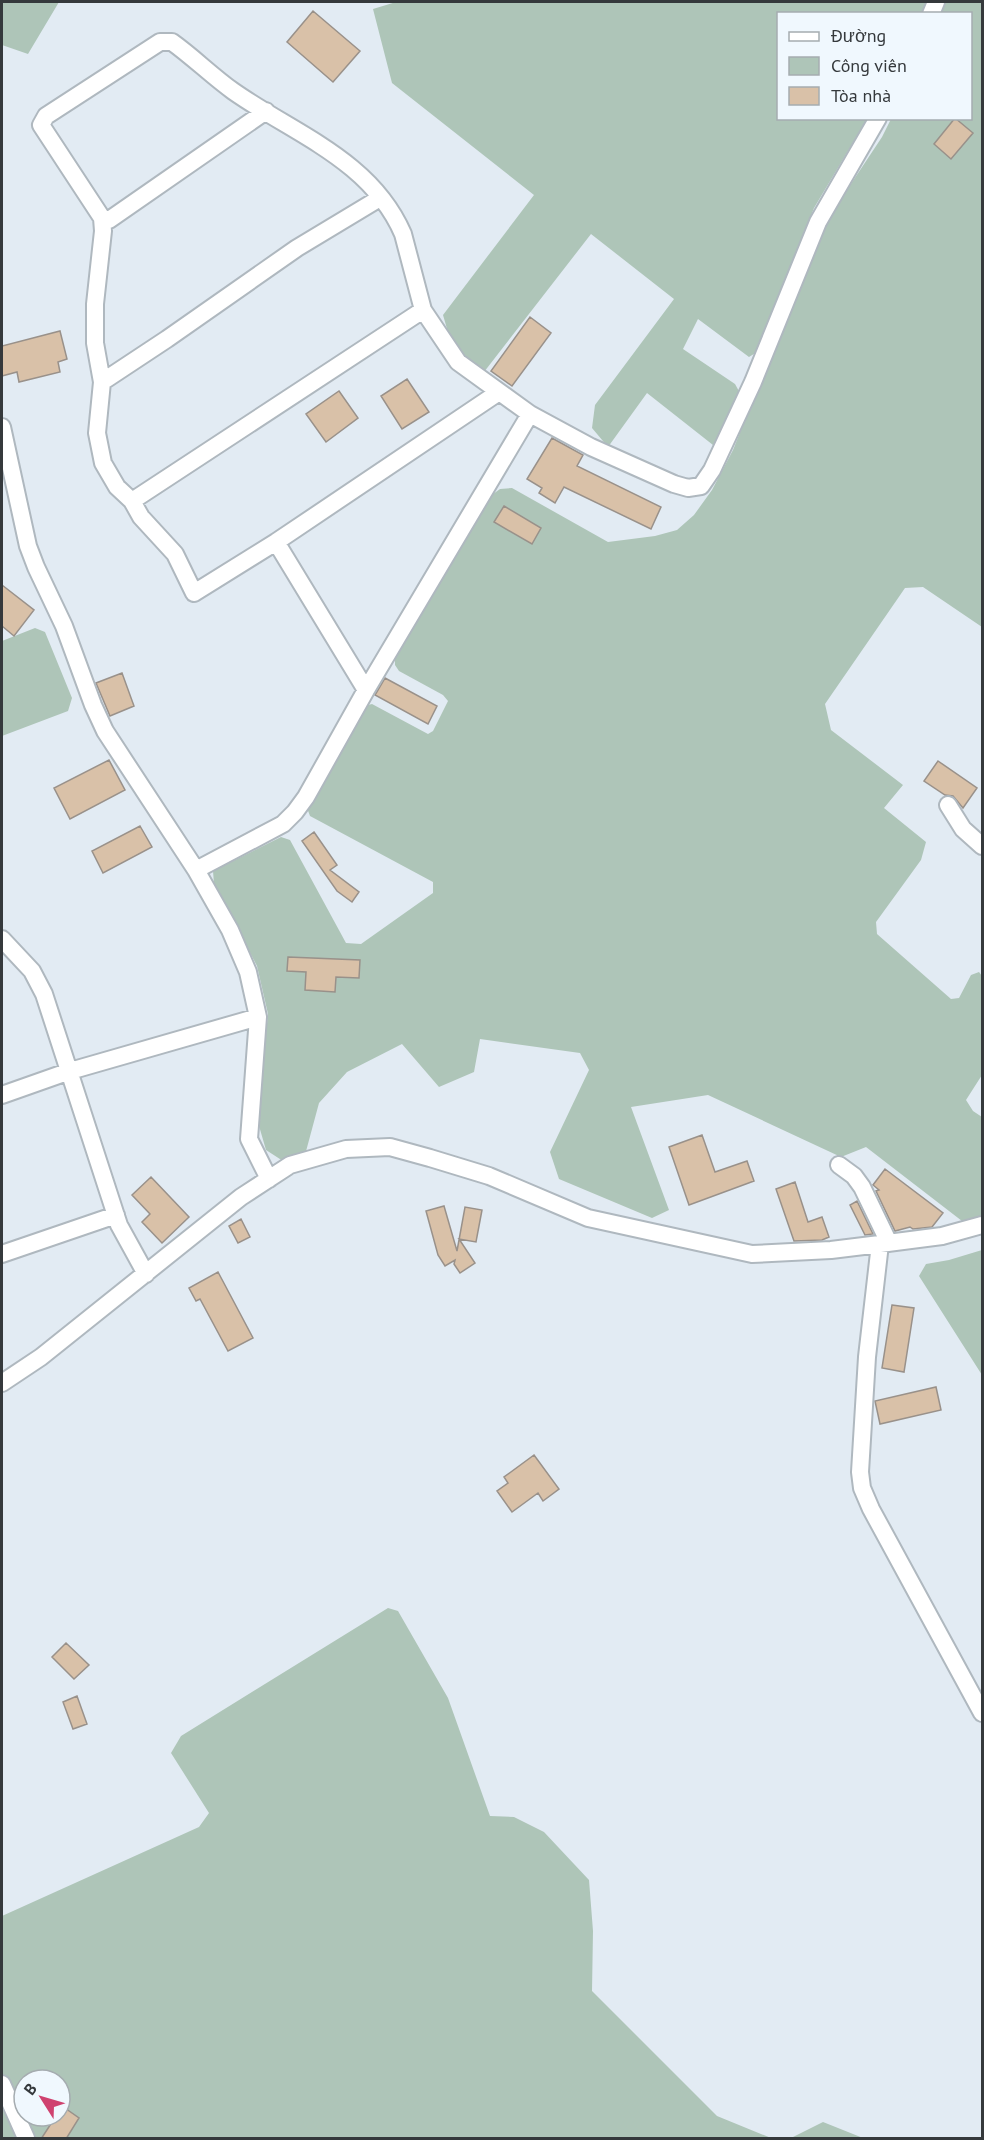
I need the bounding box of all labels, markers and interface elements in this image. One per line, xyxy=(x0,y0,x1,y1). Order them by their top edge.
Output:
legend xyxy=(777,12,972,120)
text: Đường xyxy=(830,24,886,47)
text: Công viên xyxy=(831,54,907,77)
text: Tòa nhà xyxy=(831,84,891,107)
north arrow xyxy=(12,2068,72,2128)
text: B xyxy=(19,2079,41,2099)

